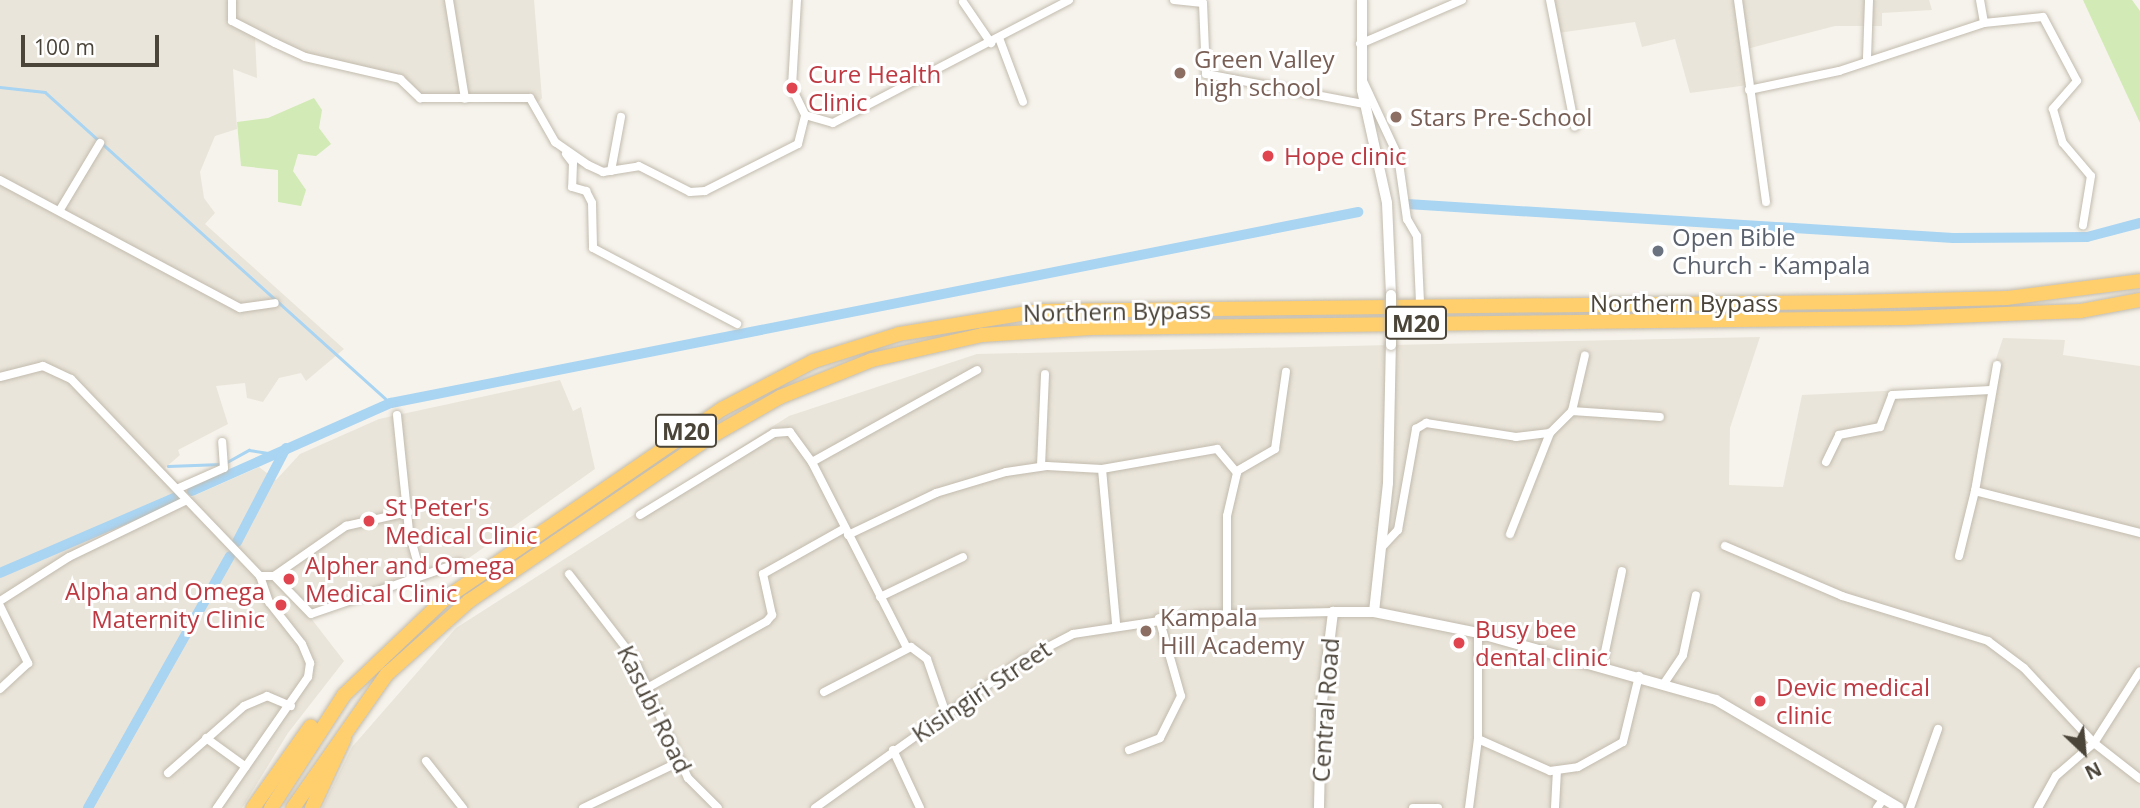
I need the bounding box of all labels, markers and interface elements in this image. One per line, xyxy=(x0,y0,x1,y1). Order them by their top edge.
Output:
scale bar xyxy=(24,21,163,65)
text: 100 m xyxy=(34,33,95,61)
place label: Green Valley high school xyxy=(1194,45,1334,101)
place label: Cure Health Clinic xyxy=(808,60,941,116)
marker: Green Valley high school xyxy=(1172,65,1188,81)
marker: Cure Health Clinic xyxy=(782,78,802,98)
place label: Stars Pre-School xyxy=(1410,103,1592,131)
marker: Stars Pre-School xyxy=(1388,109,1404,125)
place label: Hope clinic xyxy=(1284,142,1406,170)
marker: Hope clinic xyxy=(1258,146,1278,166)
place label: Open Bible Church - Kampala xyxy=(1672,223,1870,279)
marker: Open Bible Church - Kampala xyxy=(1650,243,1666,259)
street label: Northern Bypass xyxy=(1590,289,1778,317)
street label: Northern Bypass xyxy=(1023,295,1211,327)
road number: M20 xyxy=(1384,304,1448,342)
road number: M20 xyxy=(654,412,718,450)
place label: St Peter's Medical Clinic xyxy=(385,493,537,549)
marker: St Peter's Medical Clinic xyxy=(359,511,379,531)
place label: Alpher and Omega Medical Clinic xyxy=(305,551,515,607)
marker: Alpher and Omega Medical Clinic xyxy=(279,569,299,589)
place label: Alpha and Omega Maternity Clinic xyxy=(65,577,265,633)
marker: Alpha and Omega Maternity Clinic xyxy=(271,595,291,615)
place label: Kampala Hill Academy xyxy=(1160,603,1305,659)
place label: Busy bee dental clinic xyxy=(1475,615,1608,671)
marker: Kampala Hill Academy xyxy=(1138,623,1154,639)
marker: Busy bee dental clinic xyxy=(1449,633,1469,653)
street label: Kisingiri Street xyxy=(906,634,1056,748)
street label: Central Road xyxy=(1306,637,1344,783)
street label: Kasubi Road xyxy=(612,640,698,778)
place label: Devic medical clinic xyxy=(1776,673,1930,729)
marker: Devic medical clinic xyxy=(1750,691,1770,711)
north arrow xyxy=(2049,717,2119,787)
text: N xyxy=(2081,756,2106,786)

